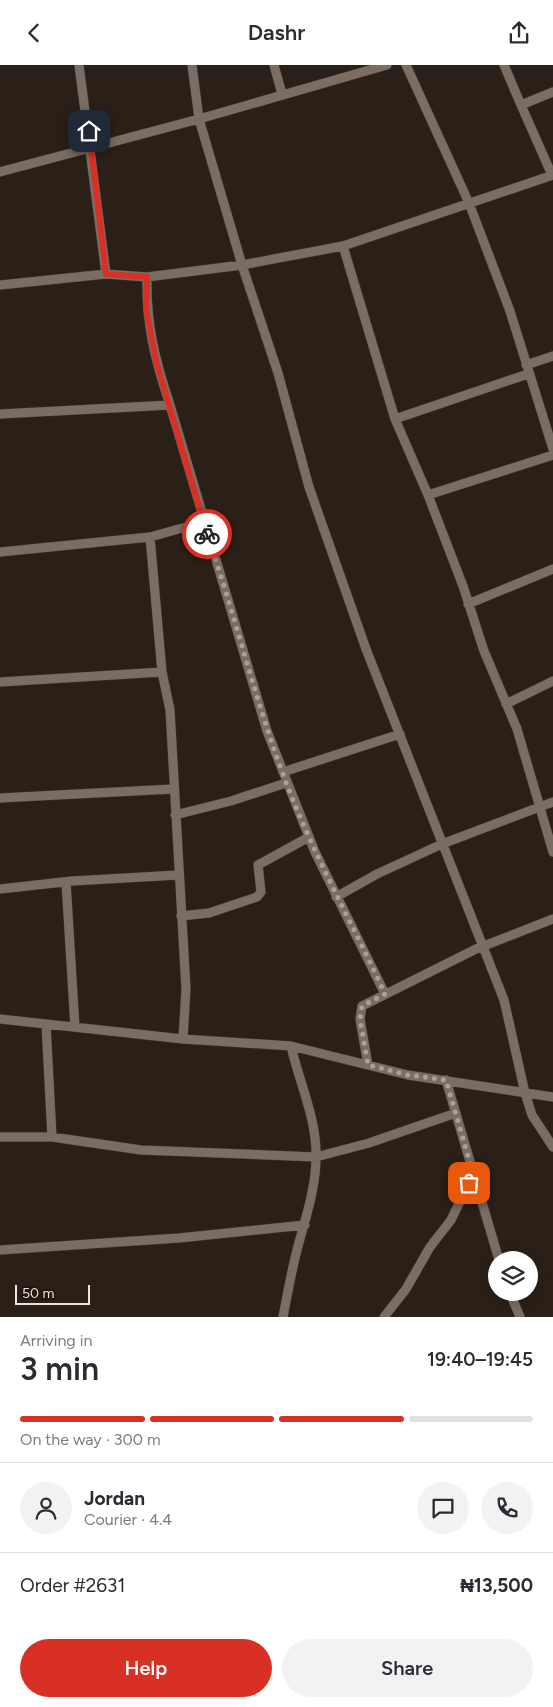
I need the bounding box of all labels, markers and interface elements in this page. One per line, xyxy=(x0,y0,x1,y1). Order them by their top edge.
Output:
icon: back xyxy=(20,19,48,47)
text: Dashr xyxy=(248,19,305,46)
icon: share xyxy=(505,19,533,47)
pin xyxy=(68,110,110,152)
icon: home xyxy=(75,117,103,145)
courier xyxy=(182,509,232,559)
icon: bike xyxy=(193,520,221,548)
pin xyxy=(448,1162,490,1204)
icon: bag xyxy=(455,1169,483,1197)
map controls xyxy=(488,1251,538,1301)
button: layers xyxy=(488,1251,538,1301)
scale bar xyxy=(15,1282,90,1305)
text: 50 m xyxy=(22,1285,54,1302)
text: Arriving in xyxy=(20,1331,92,1350)
text: 19:40–19:45 xyxy=(427,1348,533,1371)
text: 3 min xyxy=(20,1350,99,1388)
text: On the way · 300 m xyxy=(20,1430,161,1449)
button: person xyxy=(20,1482,72,1534)
button: chat xyxy=(417,1482,469,1534)
button: phone xyxy=(481,1482,533,1534)
text: Jordan xyxy=(84,1487,145,1510)
text: Courier · 4.4 xyxy=(84,1510,172,1529)
text: Order #2631 xyxy=(20,1574,125,1597)
text: ₦13,500 xyxy=(460,1574,533,1597)
button: Help xyxy=(20,1639,272,1697)
button: Share xyxy=(282,1639,533,1697)

